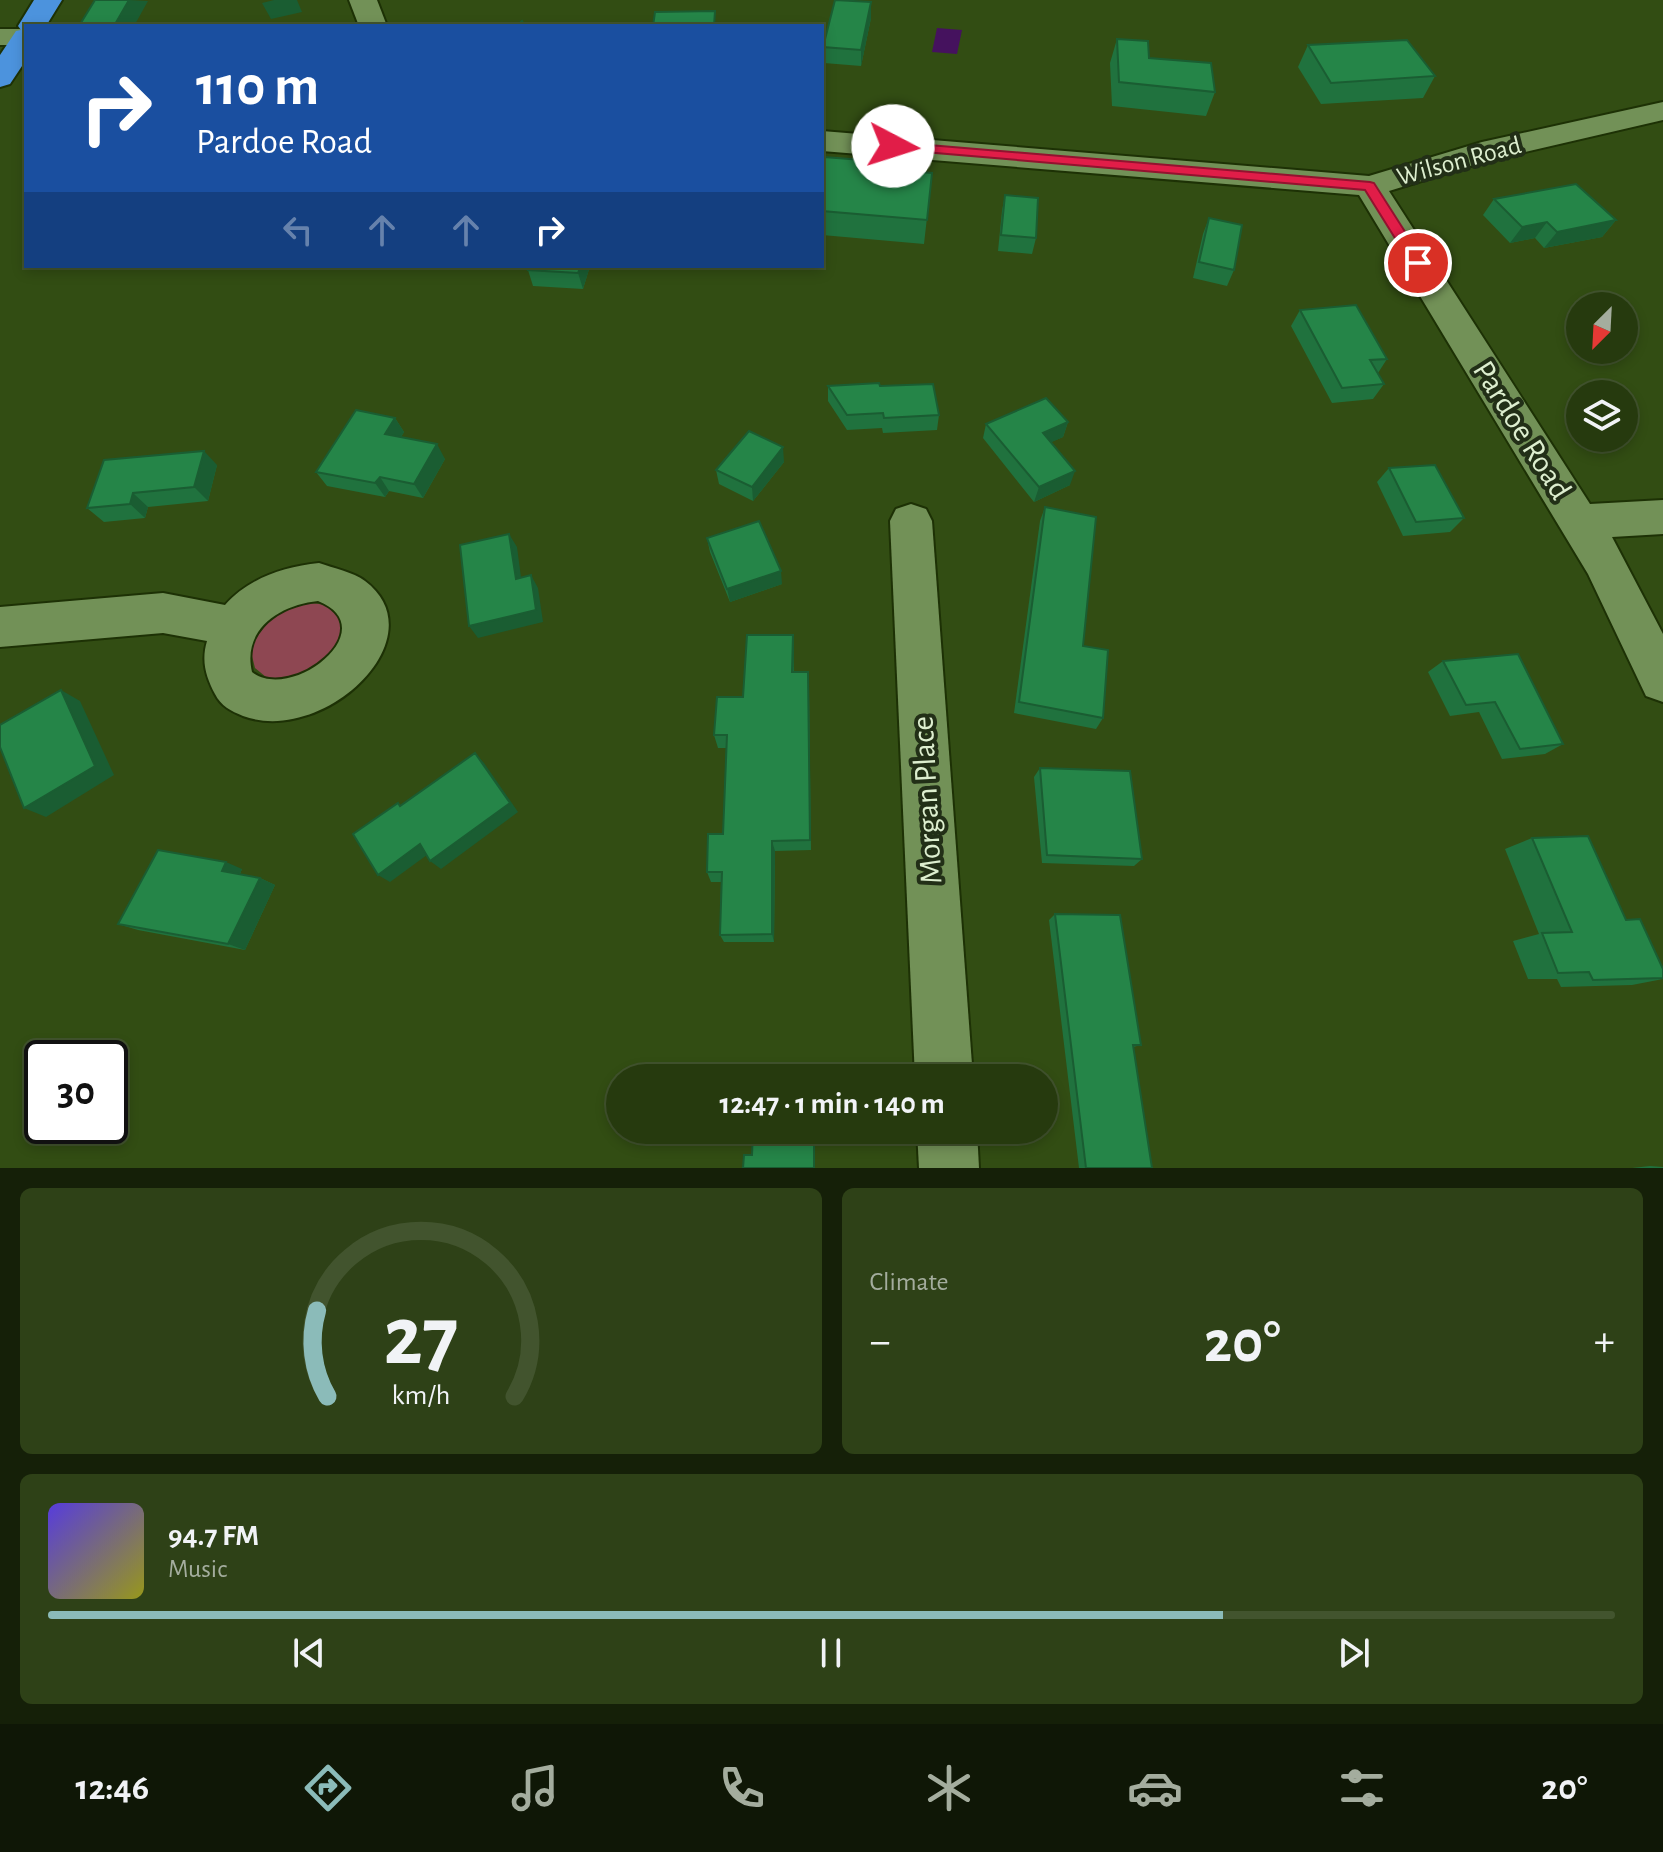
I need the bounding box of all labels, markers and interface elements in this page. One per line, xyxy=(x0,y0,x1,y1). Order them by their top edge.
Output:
icon: right xyxy=(64,56,168,160)
text: 110 m xyxy=(196,59,319,115)
position arrow xyxy=(851,104,935,188)
text: Pardoe Road xyxy=(196,124,372,160)
street label: Wilson Road xyxy=(1394,132,1524,190)
icon: left xyxy=(276,208,320,252)
icon: ahead xyxy=(360,208,404,252)
icon: ahead xyxy=(444,208,488,252)
icon: right xyxy=(528,208,572,252)
pin xyxy=(1384,229,1452,297)
icon: arrive xyxy=(1396,241,1440,285)
north arrow xyxy=(1566,292,1638,364)
map controls xyxy=(1566,292,1638,452)
street label: Pardoe Road xyxy=(1467,355,1577,505)
button: layers xyxy=(1566,380,1638,452)
street label: Morgan Place xyxy=(907,715,947,885)
speed limit sign: 30 xyxy=(24,1040,128,1144)
text: 12:47 · 1 min · 140 m xyxy=(719,1089,945,1119)
text: Climate xyxy=(870,1269,948,1295)
text: 27 xyxy=(383,1296,458,1380)
text: 20° xyxy=(1204,1313,1281,1373)
text: − xyxy=(870,1320,891,1364)
text: + xyxy=(1594,1320,1615,1364)
text: km/h xyxy=(391,1381,450,1410)
text: 94.7 FM xyxy=(168,1521,259,1551)
text: Music xyxy=(168,1556,227,1582)
icon: previous xyxy=(287,1631,331,1675)
icon: pause xyxy=(809,1631,853,1675)
icon: next xyxy=(1332,1631,1376,1675)
icon: directions xyxy=(300,1760,356,1816)
icon: music xyxy=(507,1760,563,1816)
icon: phone xyxy=(714,1760,770,1816)
icon: climate xyxy=(921,1760,977,1816)
icon: car xyxy=(1127,1760,1183,1816)
icon: filters xyxy=(1334,1760,1390,1816)
text: 12:46 xyxy=(75,1770,149,1806)
text: 20° xyxy=(1541,1770,1587,1806)

